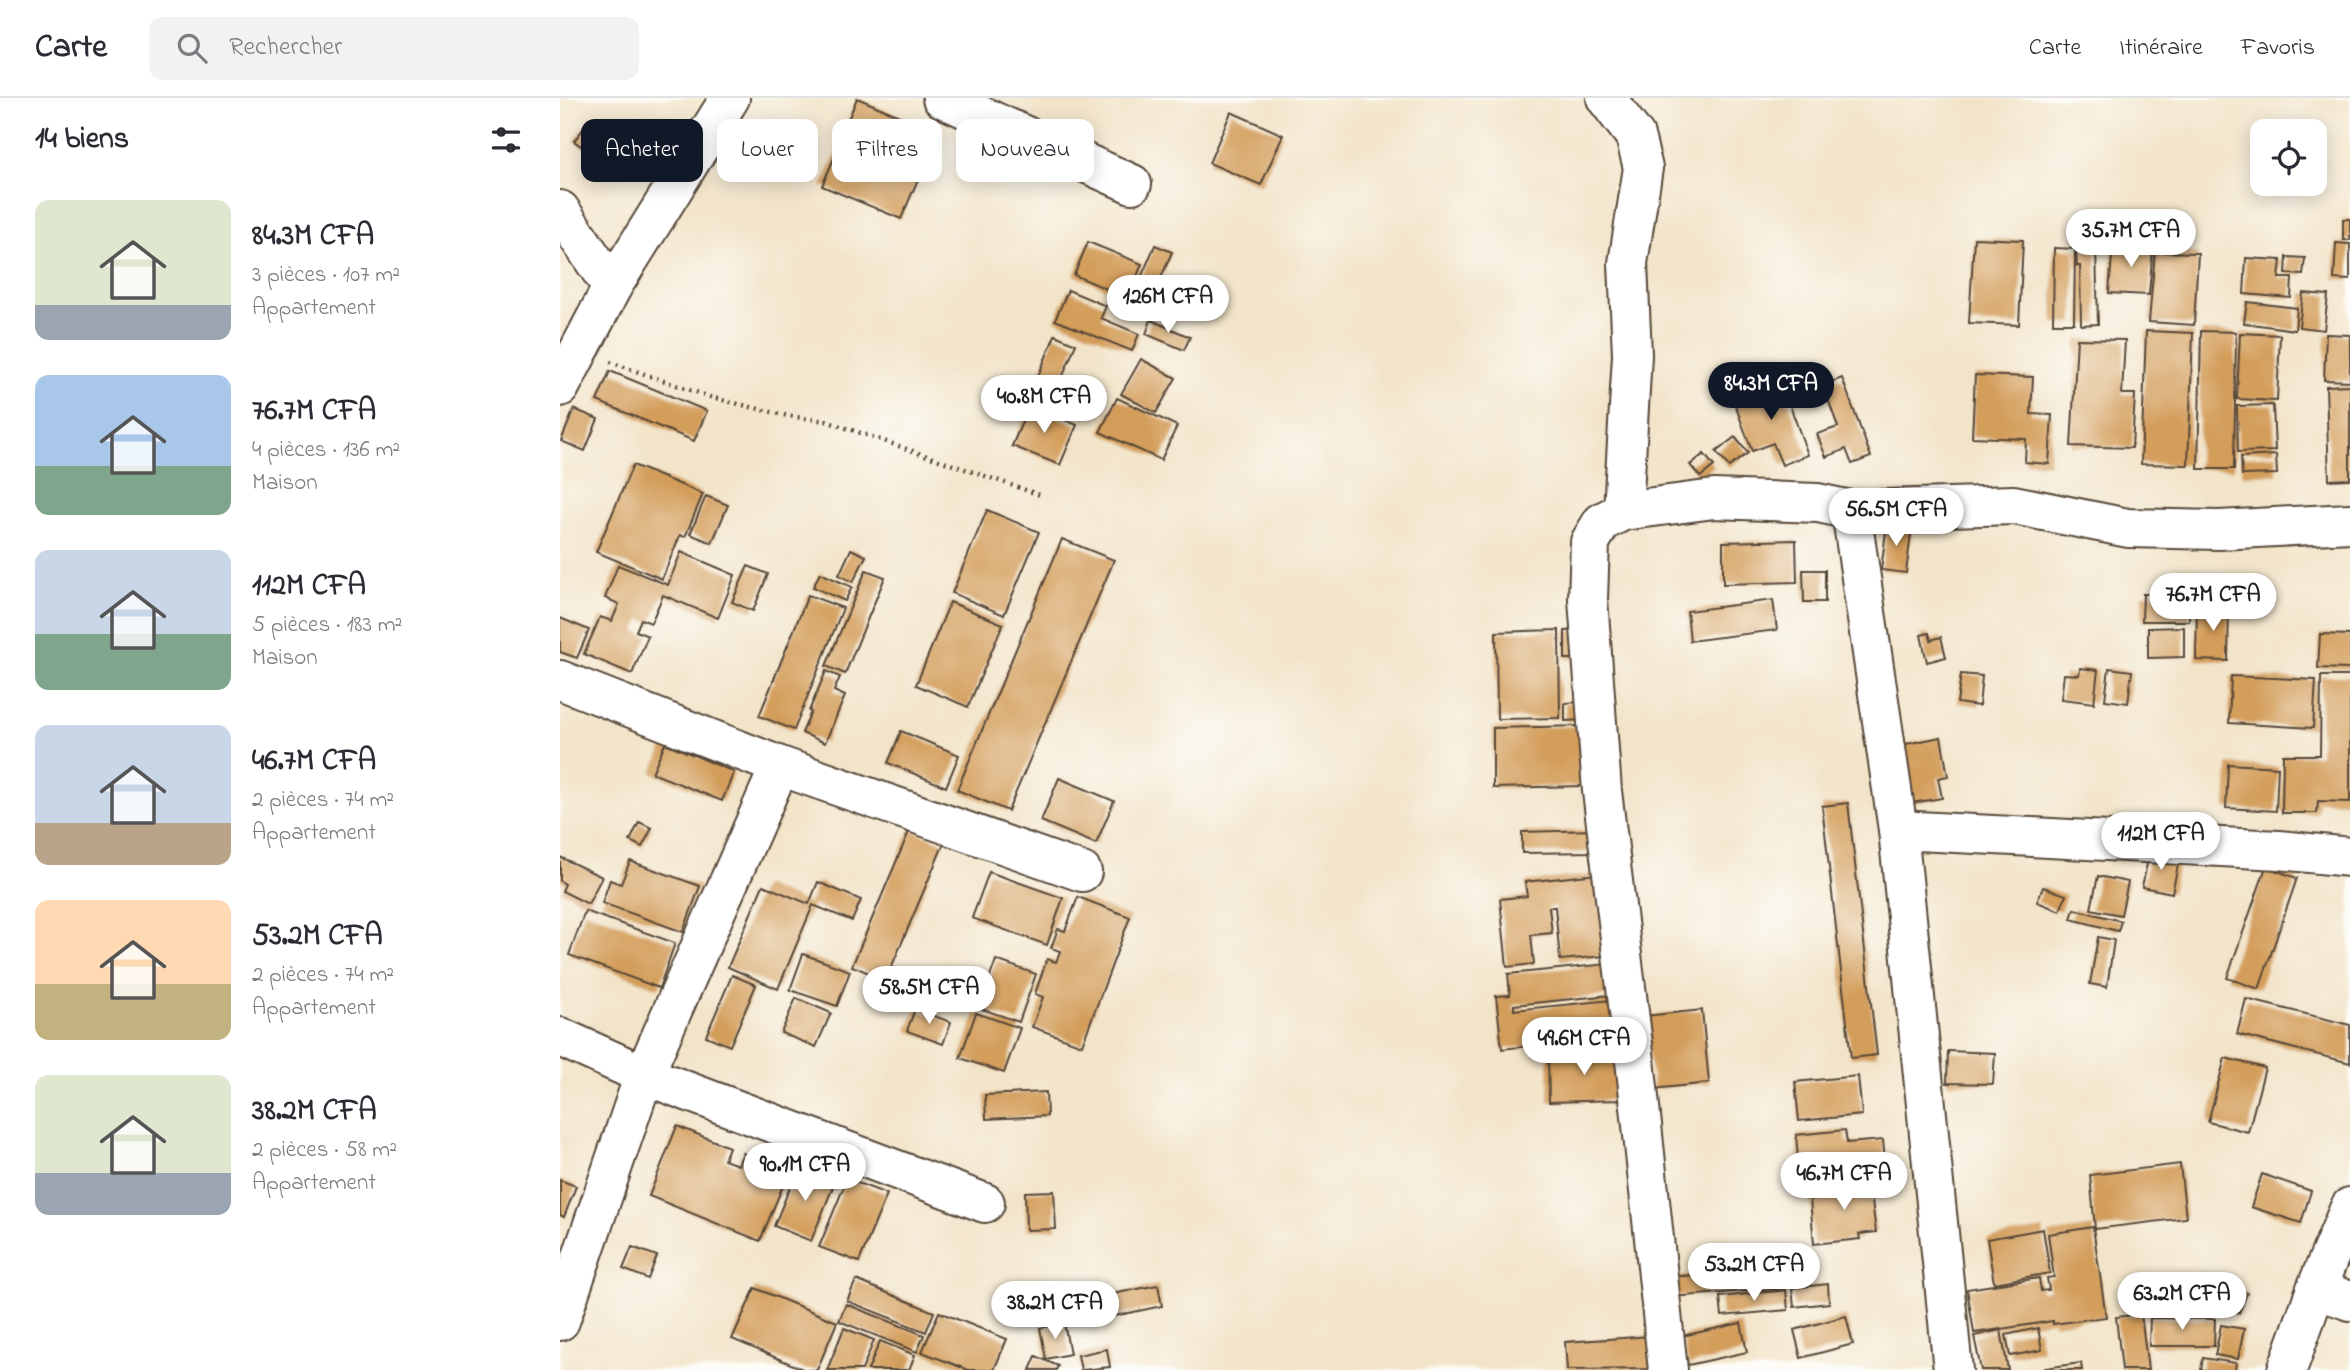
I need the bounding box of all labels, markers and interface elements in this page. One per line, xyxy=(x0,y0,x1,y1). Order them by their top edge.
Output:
search box xyxy=(149,17,639,80)
text: Carte xyxy=(35,24,107,72)
icon: search xyxy=(173,29,211,67)
text: Rechercher xyxy=(229,29,342,67)
text: Carte xyxy=(2029,31,2081,66)
text: Itinéraire xyxy=(2119,31,2203,66)
text: Favoris xyxy=(2241,31,2315,66)
text: 14 biens xyxy=(35,118,129,162)
chip: Acheter xyxy=(581,119,703,182)
chip: Louer xyxy=(717,119,818,182)
chip: Filtres xyxy=(832,119,942,182)
chip: Nouveau xyxy=(956,119,1094,182)
map controls xyxy=(2250,119,2327,196)
button: locate xyxy=(2250,119,2327,196)
icon: filters xyxy=(487,121,525,159)
pin: 35.7M CFA xyxy=(2051,209,2211,269)
text: 84.3M CFA xyxy=(252,215,374,259)
text: 35.7M CFA xyxy=(2082,215,2180,248)
icon: home xyxy=(91,228,175,312)
text: 3 pièces · 107 m² xyxy=(252,259,400,292)
pin: 126M CFA xyxy=(1096,275,1240,335)
text: 126M CFA xyxy=(1123,281,1213,314)
text: Appartement xyxy=(252,292,376,325)
pin: 84.3M CFA xyxy=(1691,362,1851,422)
text: 84.3M CFA xyxy=(1724,368,1818,401)
pin: 40.8M CFA xyxy=(964,376,1124,435)
text: 40.8M CFA xyxy=(997,381,1091,414)
text: 76.7M CFA xyxy=(252,390,376,434)
icon: home xyxy=(91,403,175,487)
text: 4 pièces · 136 m² xyxy=(252,434,400,467)
text: Maison xyxy=(252,467,318,500)
pin: 56.5M CFA xyxy=(1816,489,1976,548)
text: 56.5M CFA xyxy=(1845,494,1947,527)
text: 112M CFA xyxy=(252,565,366,609)
pin: 76.7M CFA xyxy=(2133,574,2293,633)
icon: home xyxy=(91,578,175,662)
text: 76.7M CFA xyxy=(2165,579,2261,612)
text: 5 pièces · 183 m² xyxy=(252,609,402,642)
text: Maison xyxy=(252,642,318,675)
text: 46.7M CFA xyxy=(252,740,376,784)
icon: home xyxy=(91,753,175,837)
text: 2 pièces · 74 m² xyxy=(252,784,394,817)
pin: 112M CFA xyxy=(2089,812,2233,872)
text: Appartement xyxy=(252,817,376,850)
text: 112M CFA xyxy=(2117,818,2205,851)
text: 53.2M CFA xyxy=(252,915,383,959)
icon: home xyxy=(91,928,175,1012)
text: 2 pièces · 74 m² xyxy=(252,959,394,992)
pin: 58.5M CFA xyxy=(849,967,1009,1026)
text: 58.5M CFA xyxy=(878,972,980,1005)
text: Appartement xyxy=(252,992,376,1025)
pin: 49.6M CFA xyxy=(1504,1018,1664,1077)
text: 49.6M CFA xyxy=(1538,1023,1630,1056)
text: 38.2M CFA xyxy=(252,1090,377,1134)
icon: home xyxy=(91,1103,175,1187)
text: 2 pièces · 58 m² xyxy=(252,1134,397,1167)
pin: 90.1M CFA xyxy=(725,1144,885,1203)
text: 90.1M CFA xyxy=(760,1149,850,1182)
pin: 46.7M CFA xyxy=(1764,1152,1924,1212)
text: 46.7M CFA xyxy=(1796,1158,1892,1191)
text: Appartement xyxy=(252,1167,376,1200)
pin: 53.2M CFA xyxy=(1674,1244,1834,1303)
text: 53.2M CFA xyxy=(1704,1249,1804,1282)
pin: 63.2M CFA xyxy=(2102,1272,2262,1332)
text: 63.2M CFA xyxy=(2133,1278,2231,1311)
pin: 38.2M CFA xyxy=(975,1282,1135,1341)
text: 38.2M CFA xyxy=(1007,1287,1103,1320)

